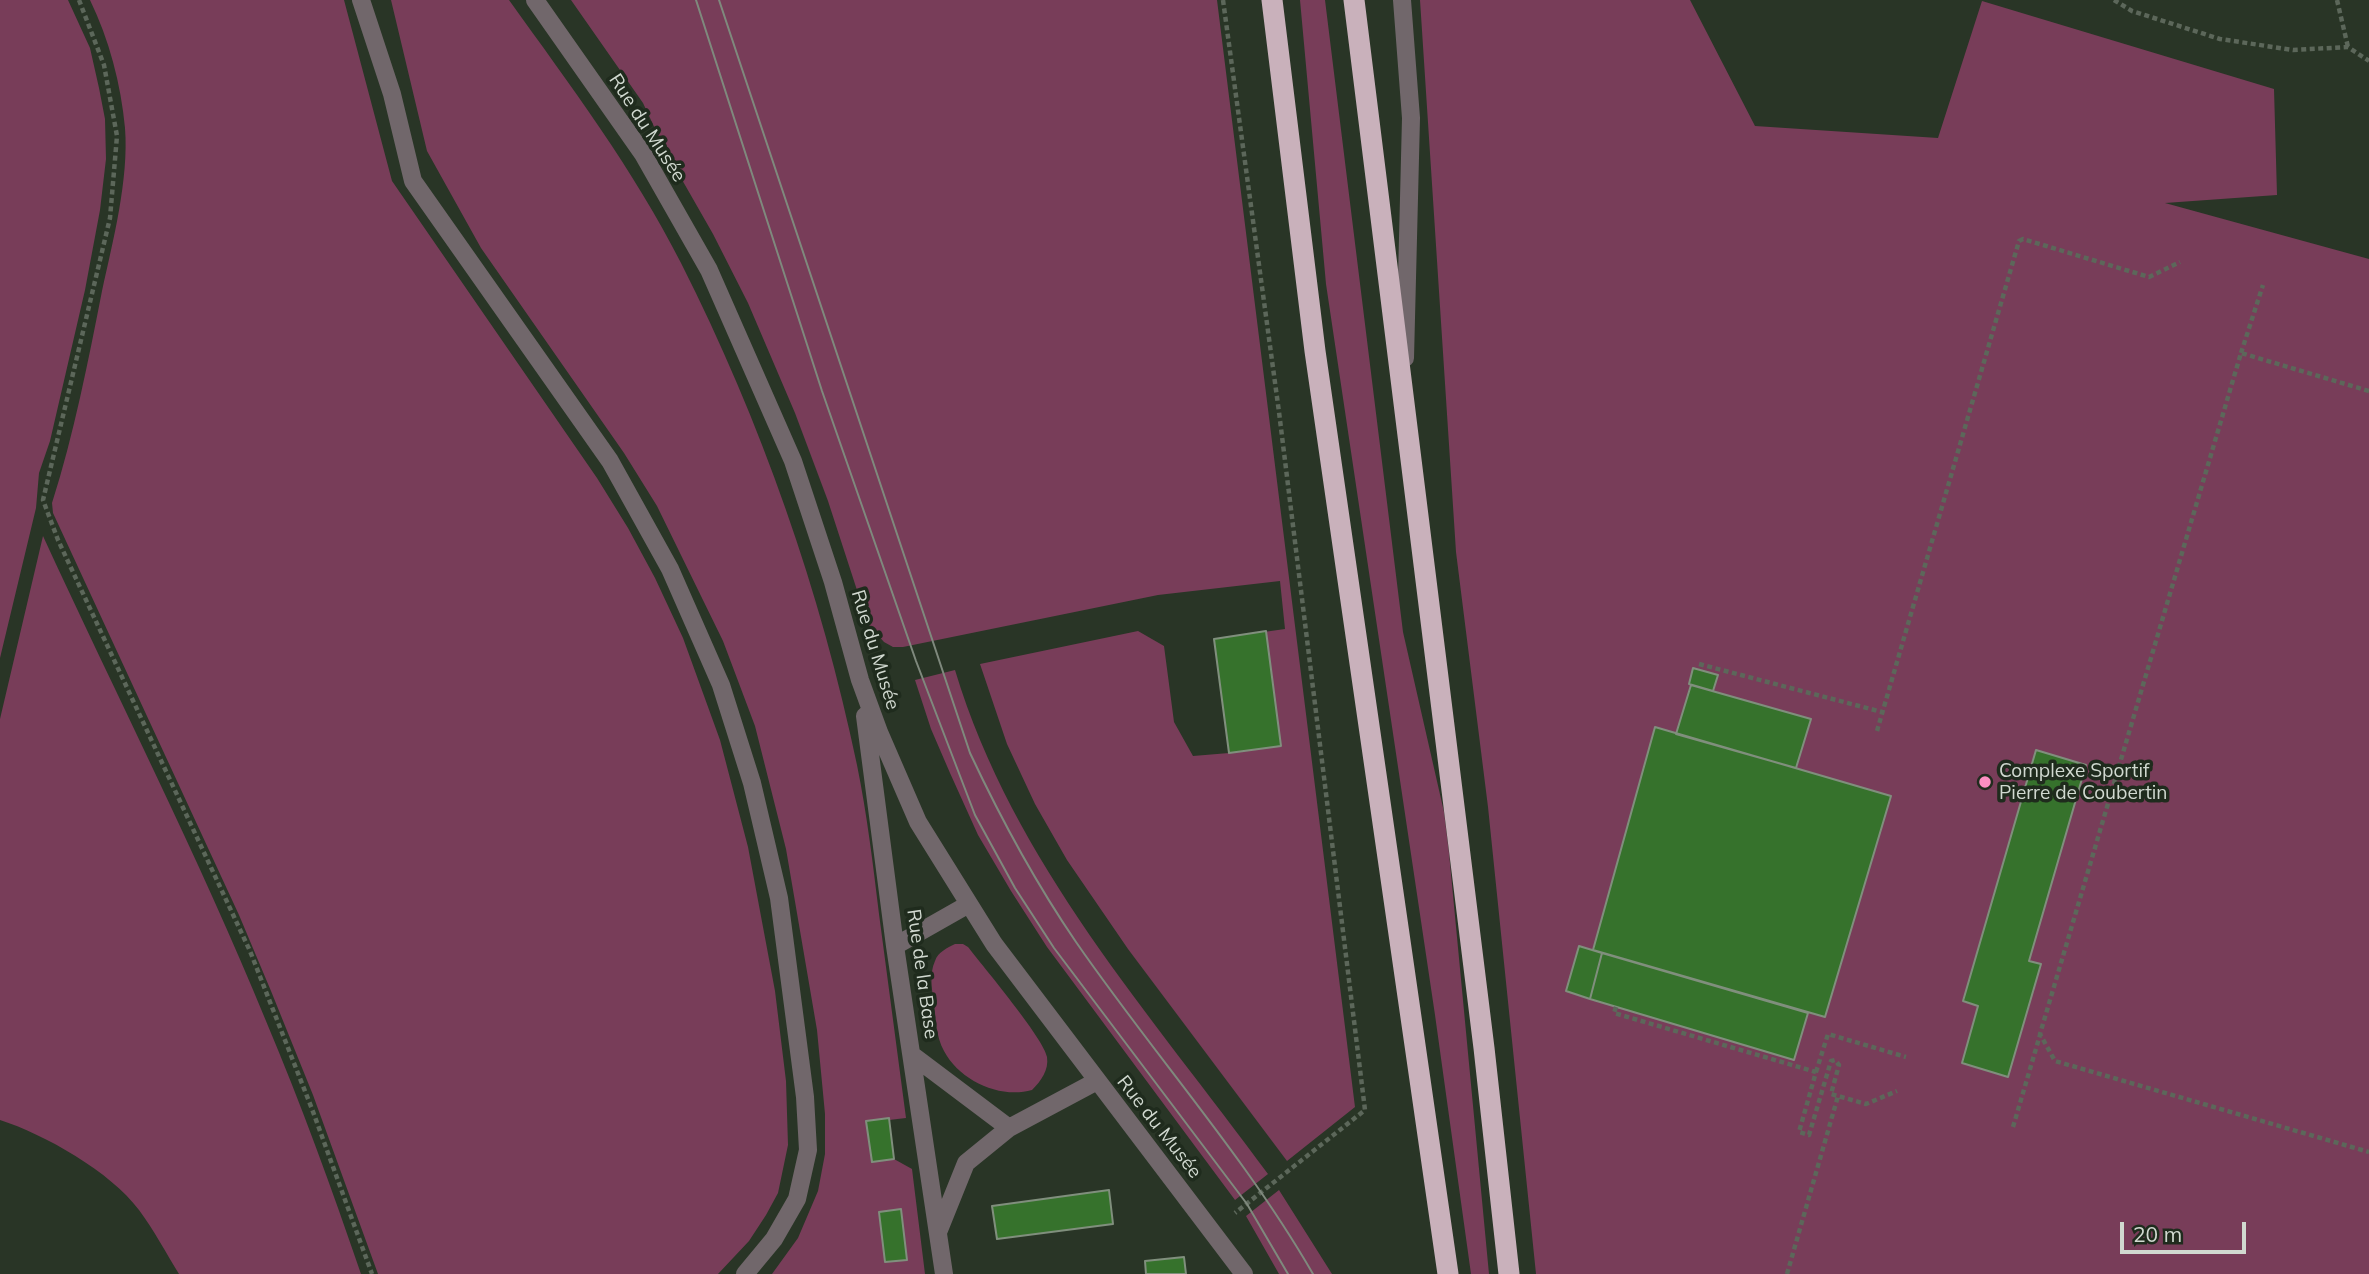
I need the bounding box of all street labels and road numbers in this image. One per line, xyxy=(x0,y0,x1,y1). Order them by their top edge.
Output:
street label: Rue du Musée xyxy=(604,70,690,186)
street label: Rue du Musée xyxy=(846,587,904,713)
street label: Rue de la Base xyxy=(902,908,942,1040)
street label: Rue du Musée xyxy=(1112,1071,1206,1183)

